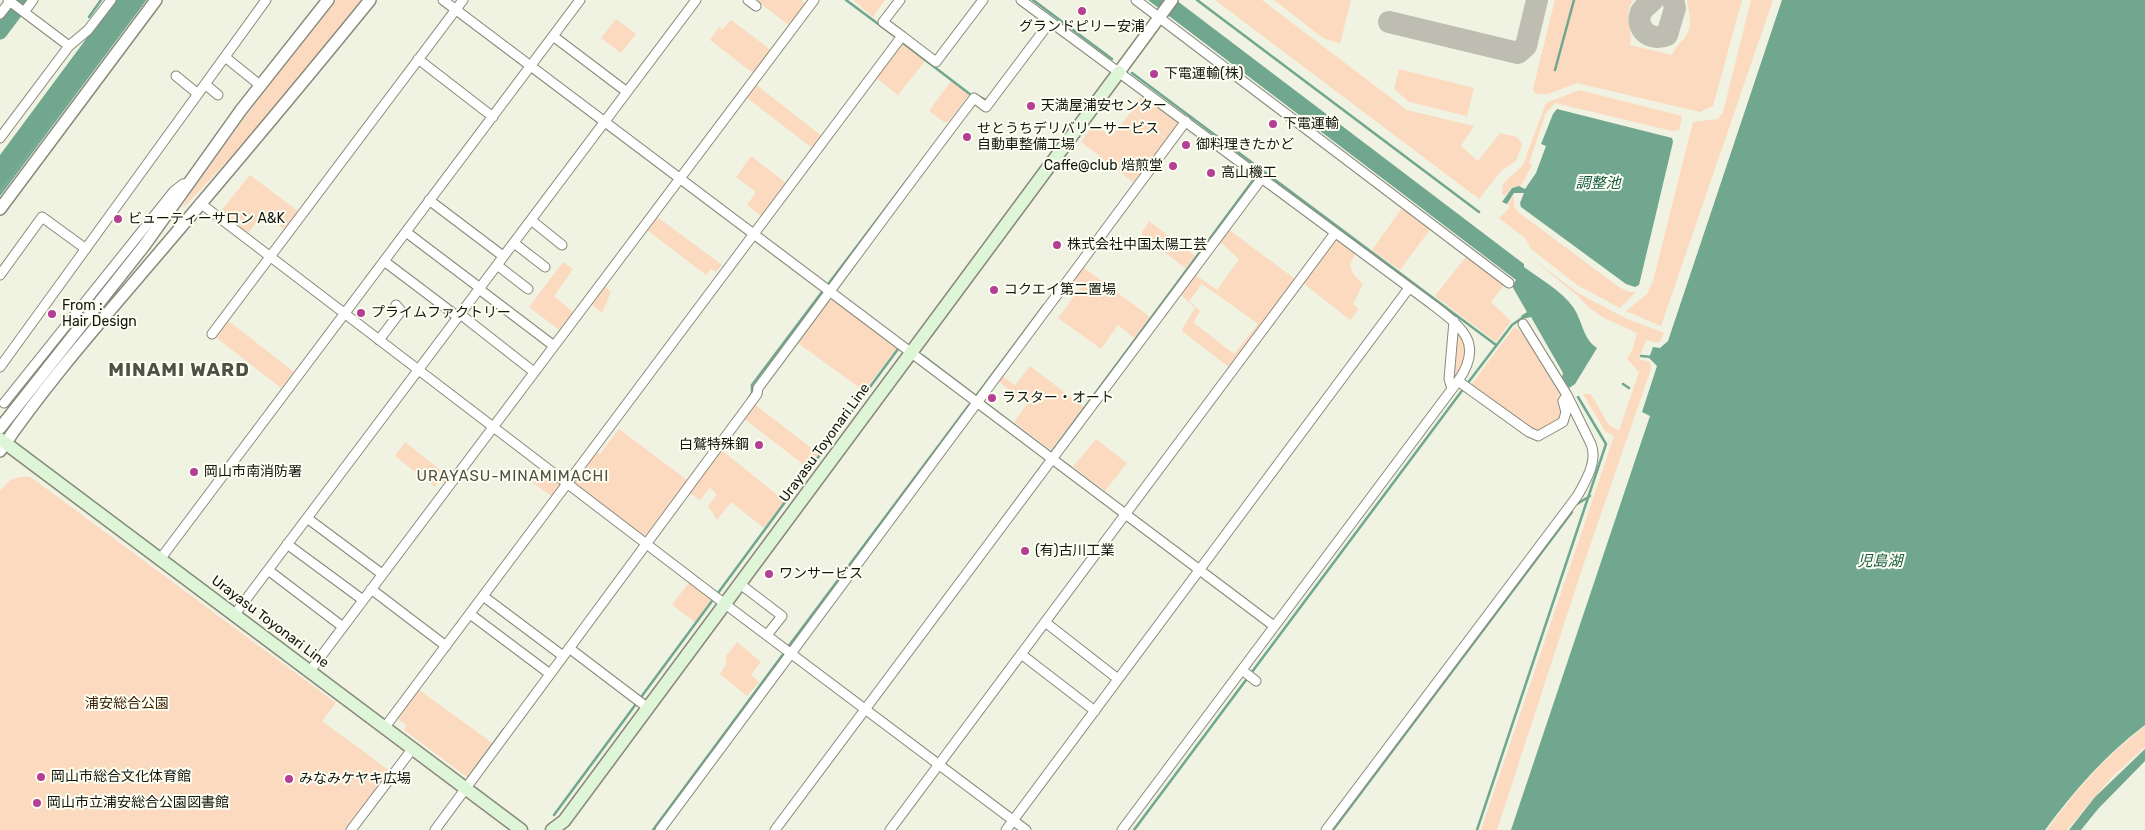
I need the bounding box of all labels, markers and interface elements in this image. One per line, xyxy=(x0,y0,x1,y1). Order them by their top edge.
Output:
marker: グランドピリー安浦 xyxy=(1076,5,1088,17)
place label: グランドピリー安浦 xyxy=(1019,19,1145,35)
place label: 下電運輸(株) xyxy=(1164,66,1243,82)
marker: 下電運輸(株) xyxy=(1148,68,1160,80)
place label: 天満屋浦安センター xyxy=(1041,98,1167,114)
marker: 天満屋浦安センター xyxy=(1025,100,1037,112)
place label: 下電運輸 xyxy=(1283,116,1339,132)
marker: 下電運輸 xyxy=(1267,118,1279,130)
place label: せとうちデリバリーサービス 自動車整備工場 xyxy=(977,121,1159,154)
marker: せとうちデリバリーサービス 自動車整備工場 xyxy=(961,131,973,143)
place label: 御料理きたかど xyxy=(1196,137,1294,153)
marker: 御料理きたかど xyxy=(1180,139,1192,151)
place label: Caffe@club 焙煎堂 xyxy=(1044,158,1163,174)
marker: Caffe@club 焙煎堂 xyxy=(1167,160,1179,172)
place label: 高山機工 xyxy=(1221,165,1277,181)
marker: 高山機工 xyxy=(1205,167,1217,179)
water label: 調整池 xyxy=(1576,175,1620,193)
place label: ビューティーサロン A&K xyxy=(128,211,285,227)
marker: ビューティーサロン A&K xyxy=(112,213,124,225)
place label: 株式会社中国太陽工芸 xyxy=(1067,237,1207,253)
marker: 株式会社中国太陽工芸 xyxy=(1051,239,1063,251)
place label: コクエイ第二置場 xyxy=(1004,282,1116,298)
marker: コクエイ第二置場 xyxy=(988,284,1000,296)
place label: From : Hair Design xyxy=(62,298,137,331)
place label: プライムファクトリー xyxy=(371,305,511,321)
marker: プライムファクトリー xyxy=(355,307,367,319)
marker: From : Hair Design xyxy=(46,308,58,320)
district label: MINAMI WARD xyxy=(107,360,251,382)
street label: Urayasu Toyonari Line xyxy=(776,380,874,506)
place label: ラスター・オート xyxy=(1002,390,1114,406)
marker: ラスター・オート xyxy=(986,392,998,404)
place label: 白鷲特殊鋼 xyxy=(679,437,749,453)
marker: 白鷲特殊鋼 xyxy=(753,439,765,451)
place label: 岡山市南消防署 xyxy=(204,464,302,480)
marker: 岡山市南消防署 xyxy=(188,466,200,478)
district label: URAYASU-MINAMIMACHI xyxy=(414,468,612,486)
place label: (有)古川工業 xyxy=(1035,543,1114,559)
marker: (有)古川工業 xyxy=(1019,545,1031,557)
water label: 児島湖 xyxy=(1858,553,1902,571)
place label: ワンサービス xyxy=(779,566,863,582)
marker: ワンサービス xyxy=(763,568,775,580)
street label: Urayasu Toyonari Line xyxy=(208,572,332,672)
park label: 浦安総合公園 xyxy=(85,696,169,712)
place label: 岡山市総合文化体育館 xyxy=(51,769,191,785)
marker: 岡山市総合文化体育館 xyxy=(35,771,47,783)
place label: みなみケヤキ広場 xyxy=(299,771,411,787)
marker: みなみケヤキ広場 xyxy=(283,773,295,785)
place label: 岡山市立浦安総合公園図書館 xyxy=(47,795,229,811)
marker: 岡山市立浦安総合公園図書館 xyxy=(31,797,43,809)

